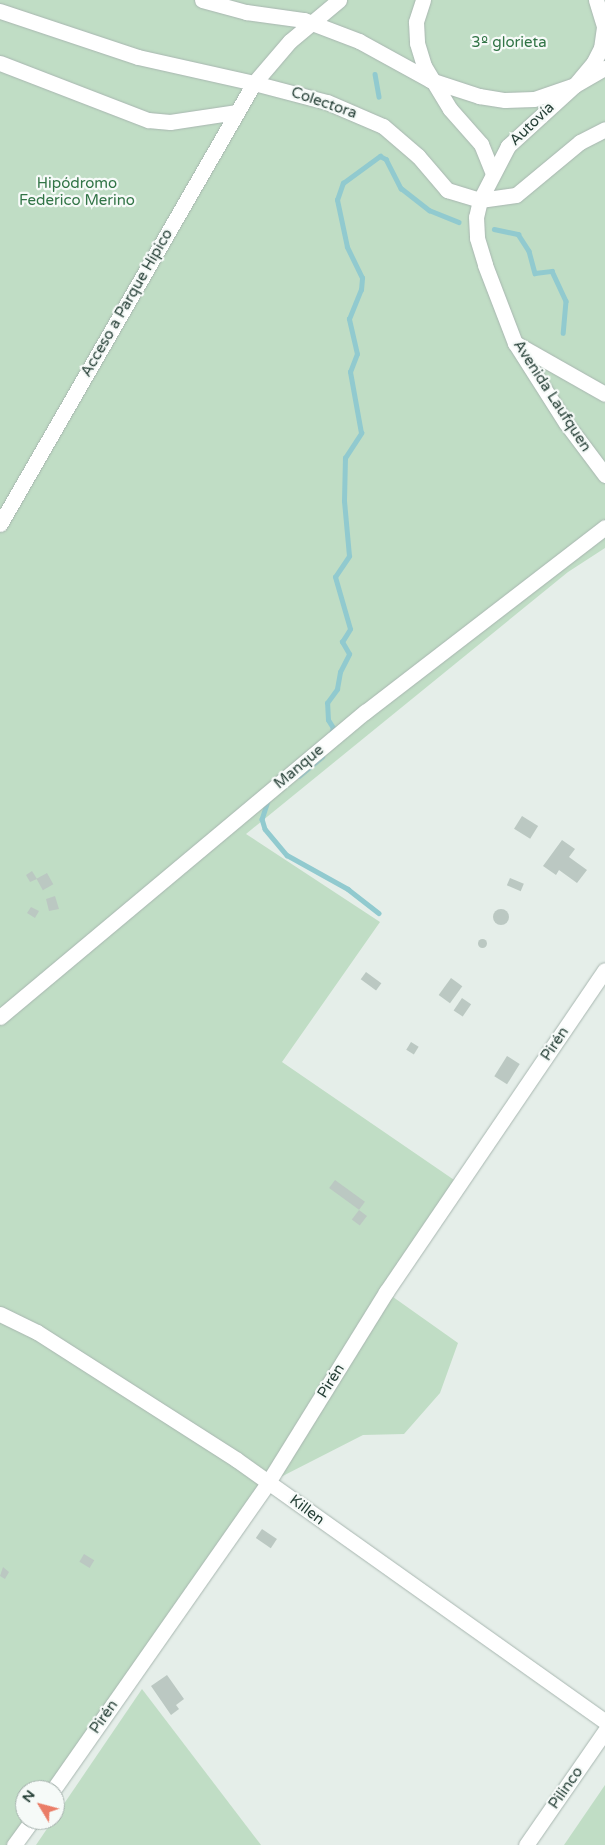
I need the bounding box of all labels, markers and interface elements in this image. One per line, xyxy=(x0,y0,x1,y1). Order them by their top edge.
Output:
park label: 3º glorieta xyxy=(471,34,547,52)
street label: Colectora xyxy=(289,83,359,123)
street label: Autovía xyxy=(506,98,558,150)
park label: Hipódromo Federico Merino xyxy=(19,174,135,209)
street label: Acceso a Parque Hípico xyxy=(77,226,177,380)
street label: Avenida Laufquen xyxy=(509,337,595,455)
street label: Manque xyxy=(271,741,327,793)
street label: Pirén xyxy=(537,1024,573,1064)
street label: Pirén xyxy=(314,1361,348,1401)
street label: Killen xyxy=(286,1491,328,1529)
street label: Pirén xyxy=(86,1697,122,1737)
street label: Pilinco xyxy=(545,1763,587,1813)
north arrow xyxy=(15,1780,65,1830)
text: N xyxy=(18,1787,39,1806)

